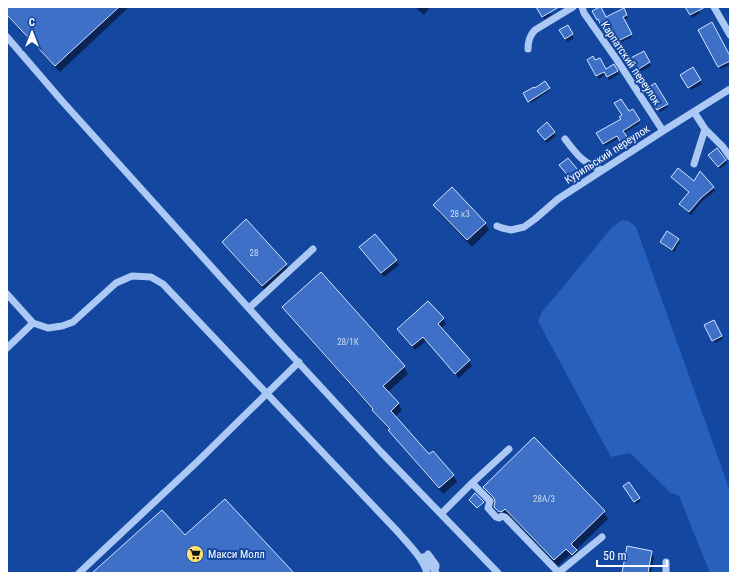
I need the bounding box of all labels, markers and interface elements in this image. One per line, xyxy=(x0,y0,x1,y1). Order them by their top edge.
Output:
north arrow xyxy=(12,12,52,52)
text: С xyxy=(29,16,35,29)
street label: Карпатский переулок xyxy=(598,19,664,108)
street label: Курильский переулок xyxy=(562,122,653,187)
house number: 28 к3 xyxy=(450,209,470,219)
house number: 28 xyxy=(250,248,258,258)
house number: 28/1К xyxy=(337,337,359,347)
house number: 28А/3 xyxy=(533,494,555,504)
scale bar xyxy=(597,542,667,568)
supermarket icon: Макси Молл xyxy=(185,544,205,564)
place label: Макси Молл xyxy=(208,548,265,561)
text: 50 m xyxy=(603,549,627,563)

